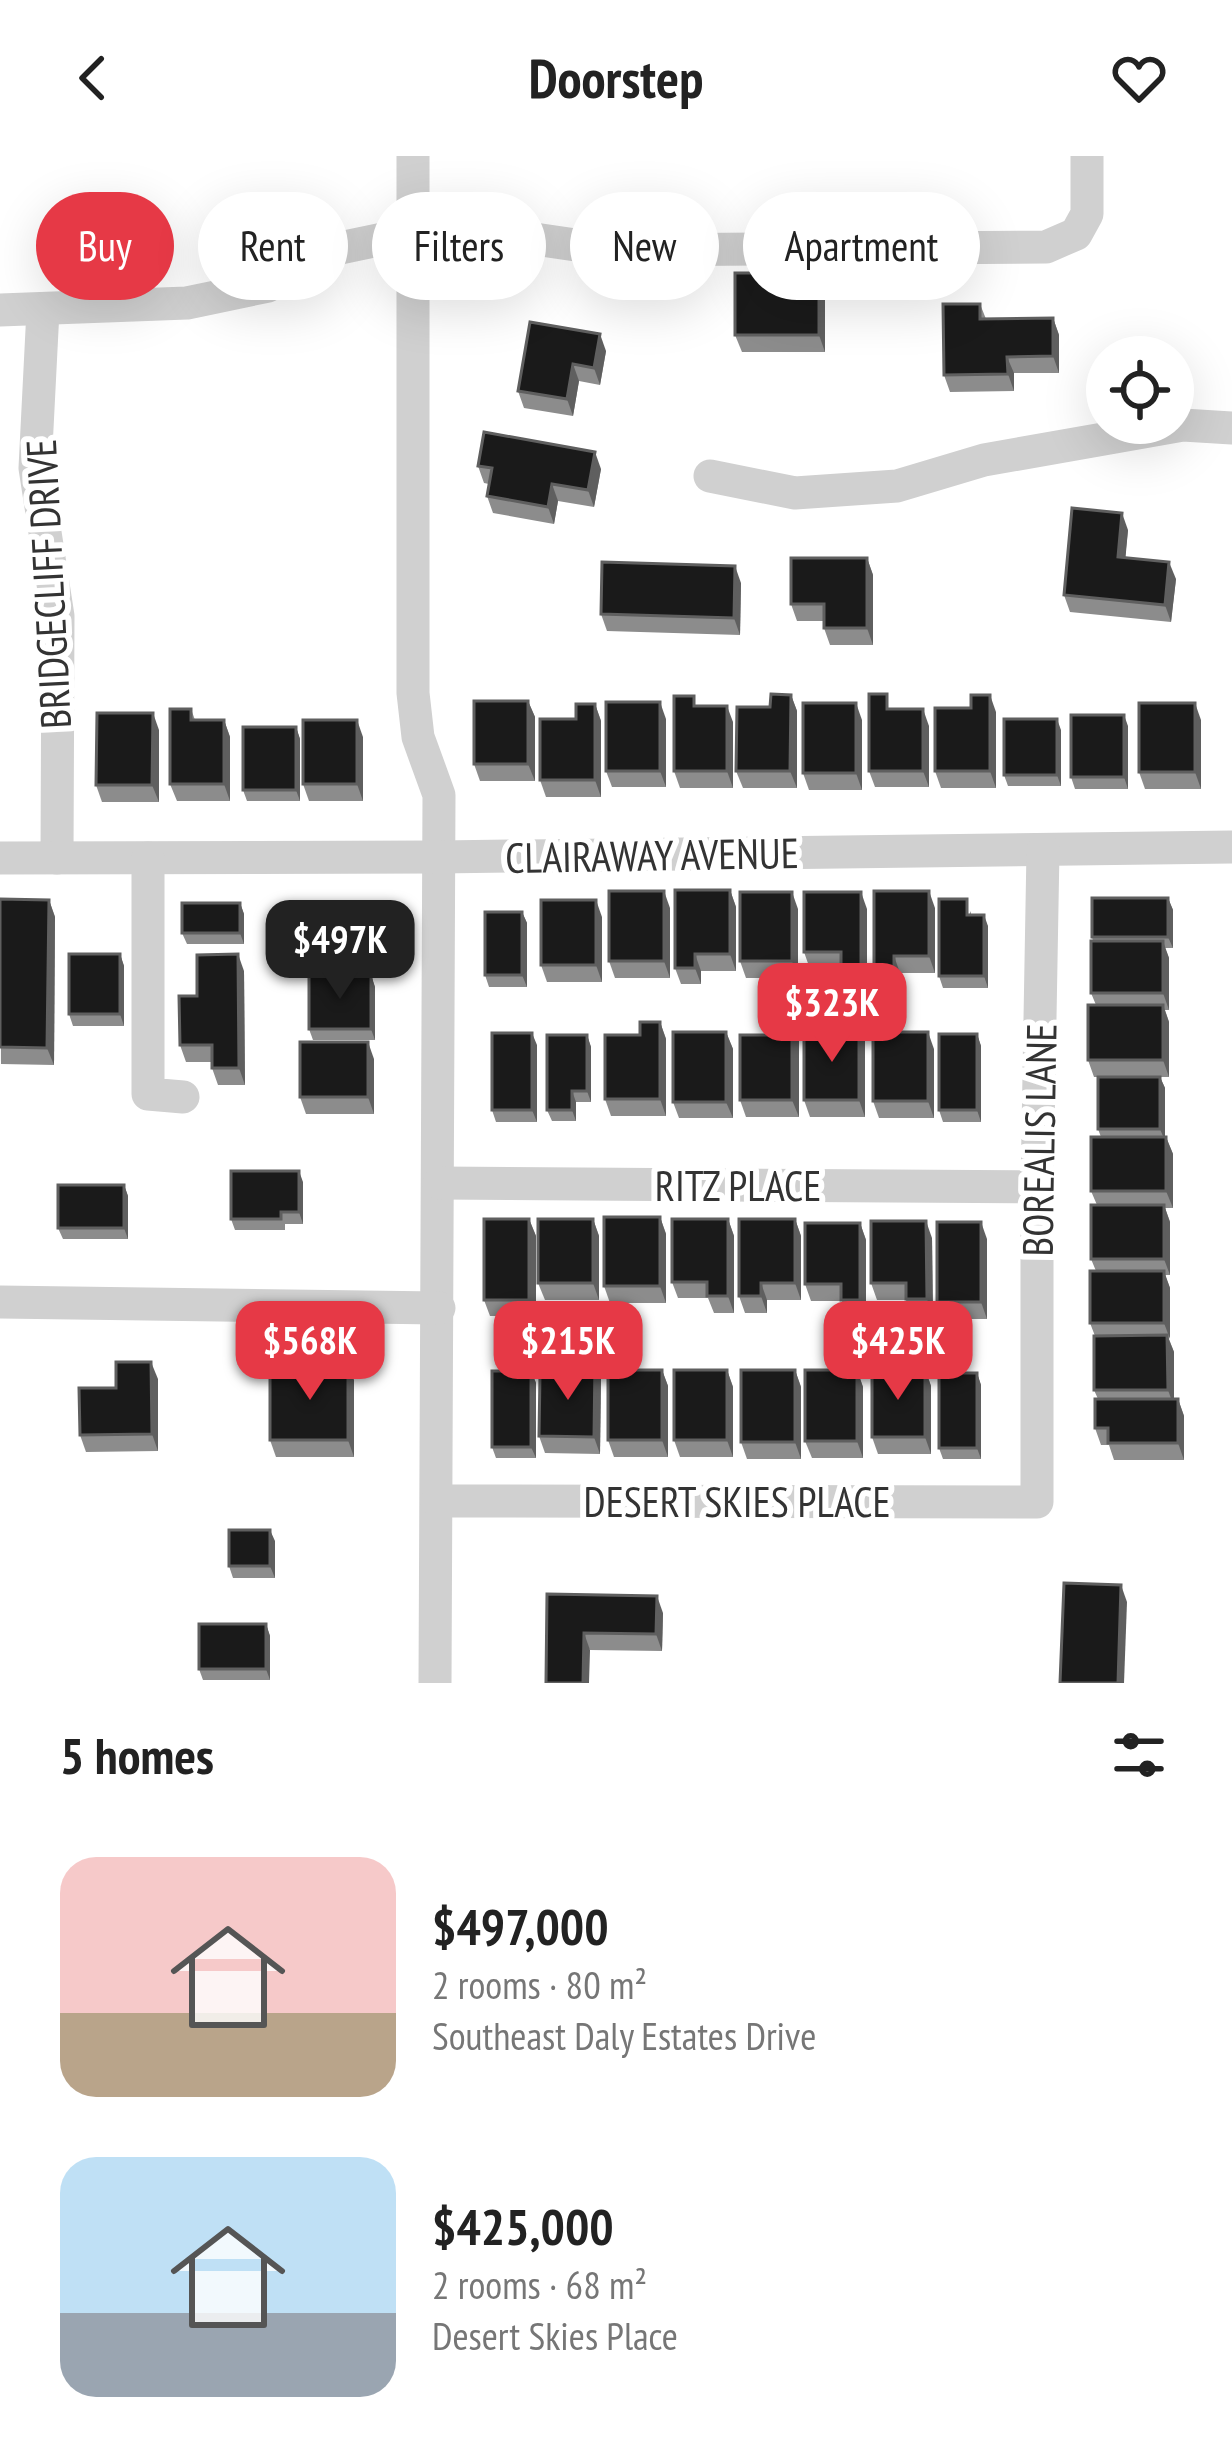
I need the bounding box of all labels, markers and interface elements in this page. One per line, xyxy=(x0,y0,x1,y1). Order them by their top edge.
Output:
text: Doorstep xyxy=(529,43,703,113)
icon: back xyxy=(60,45,126,111)
icon: heart xyxy=(1106,45,1172,111)
chip: Buy xyxy=(36,192,174,300)
chip: Rent xyxy=(198,192,348,300)
chip: Filters xyxy=(372,192,546,300)
chip: New xyxy=(570,192,719,300)
chip: Apartment xyxy=(743,192,980,300)
map controls xyxy=(1086,336,1194,444)
button: locate xyxy=(1086,336,1194,444)
street label: BRIDGECLIFF DRIVE xyxy=(13,438,83,730)
street label: CLAIRAWAY AVENUE xyxy=(505,825,799,885)
pin: $497K xyxy=(256,900,424,1002)
text: $497K xyxy=(293,913,387,964)
pin: $323K xyxy=(748,963,916,1065)
text: $323K xyxy=(785,976,879,1027)
street label: BOREALIS LANE xyxy=(1009,1023,1069,1257)
street label: RITZ PLACE xyxy=(655,1158,821,1213)
pin: $568K xyxy=(226,1301,394,1403)
pin: $215K xyxy=(484,1301,652,1403)
pin: $425K xyxy=(814,1301,982,1403)
text: $568K xyxy=(263,1314,357,1365)
text: $215K xyxy=(521,1314,615,1365)
text: $425K xyxy=(851,1314,945,1365)
street label: DESERT SKIES PLACE xyxy=(584,1474,890,1529)
text: 5 homes xyxy=(60,1722,214,1788)
icon: filters xyxy=(1106,1722,1172,1788)
text: $497,000 xyxy=(432,1893,609,1959)
icon: home xyxy=(156,1905,300,2049)
text: 2 rooms · 80 m² xyxy=(432,1959,647,2010)
text: Southeast Daly Estates Drive xyxy=(432,2010,816,2061)
text: $425,000 xyxy=(432,2193,614,2259)
icon: home xyxy=(156,2205,300,2349)
text: 2 rooms · 68 m² xyxy=(432,2259,647,2310)
text: Desert Skies Place xyxy=(432,2310,678,2361)

